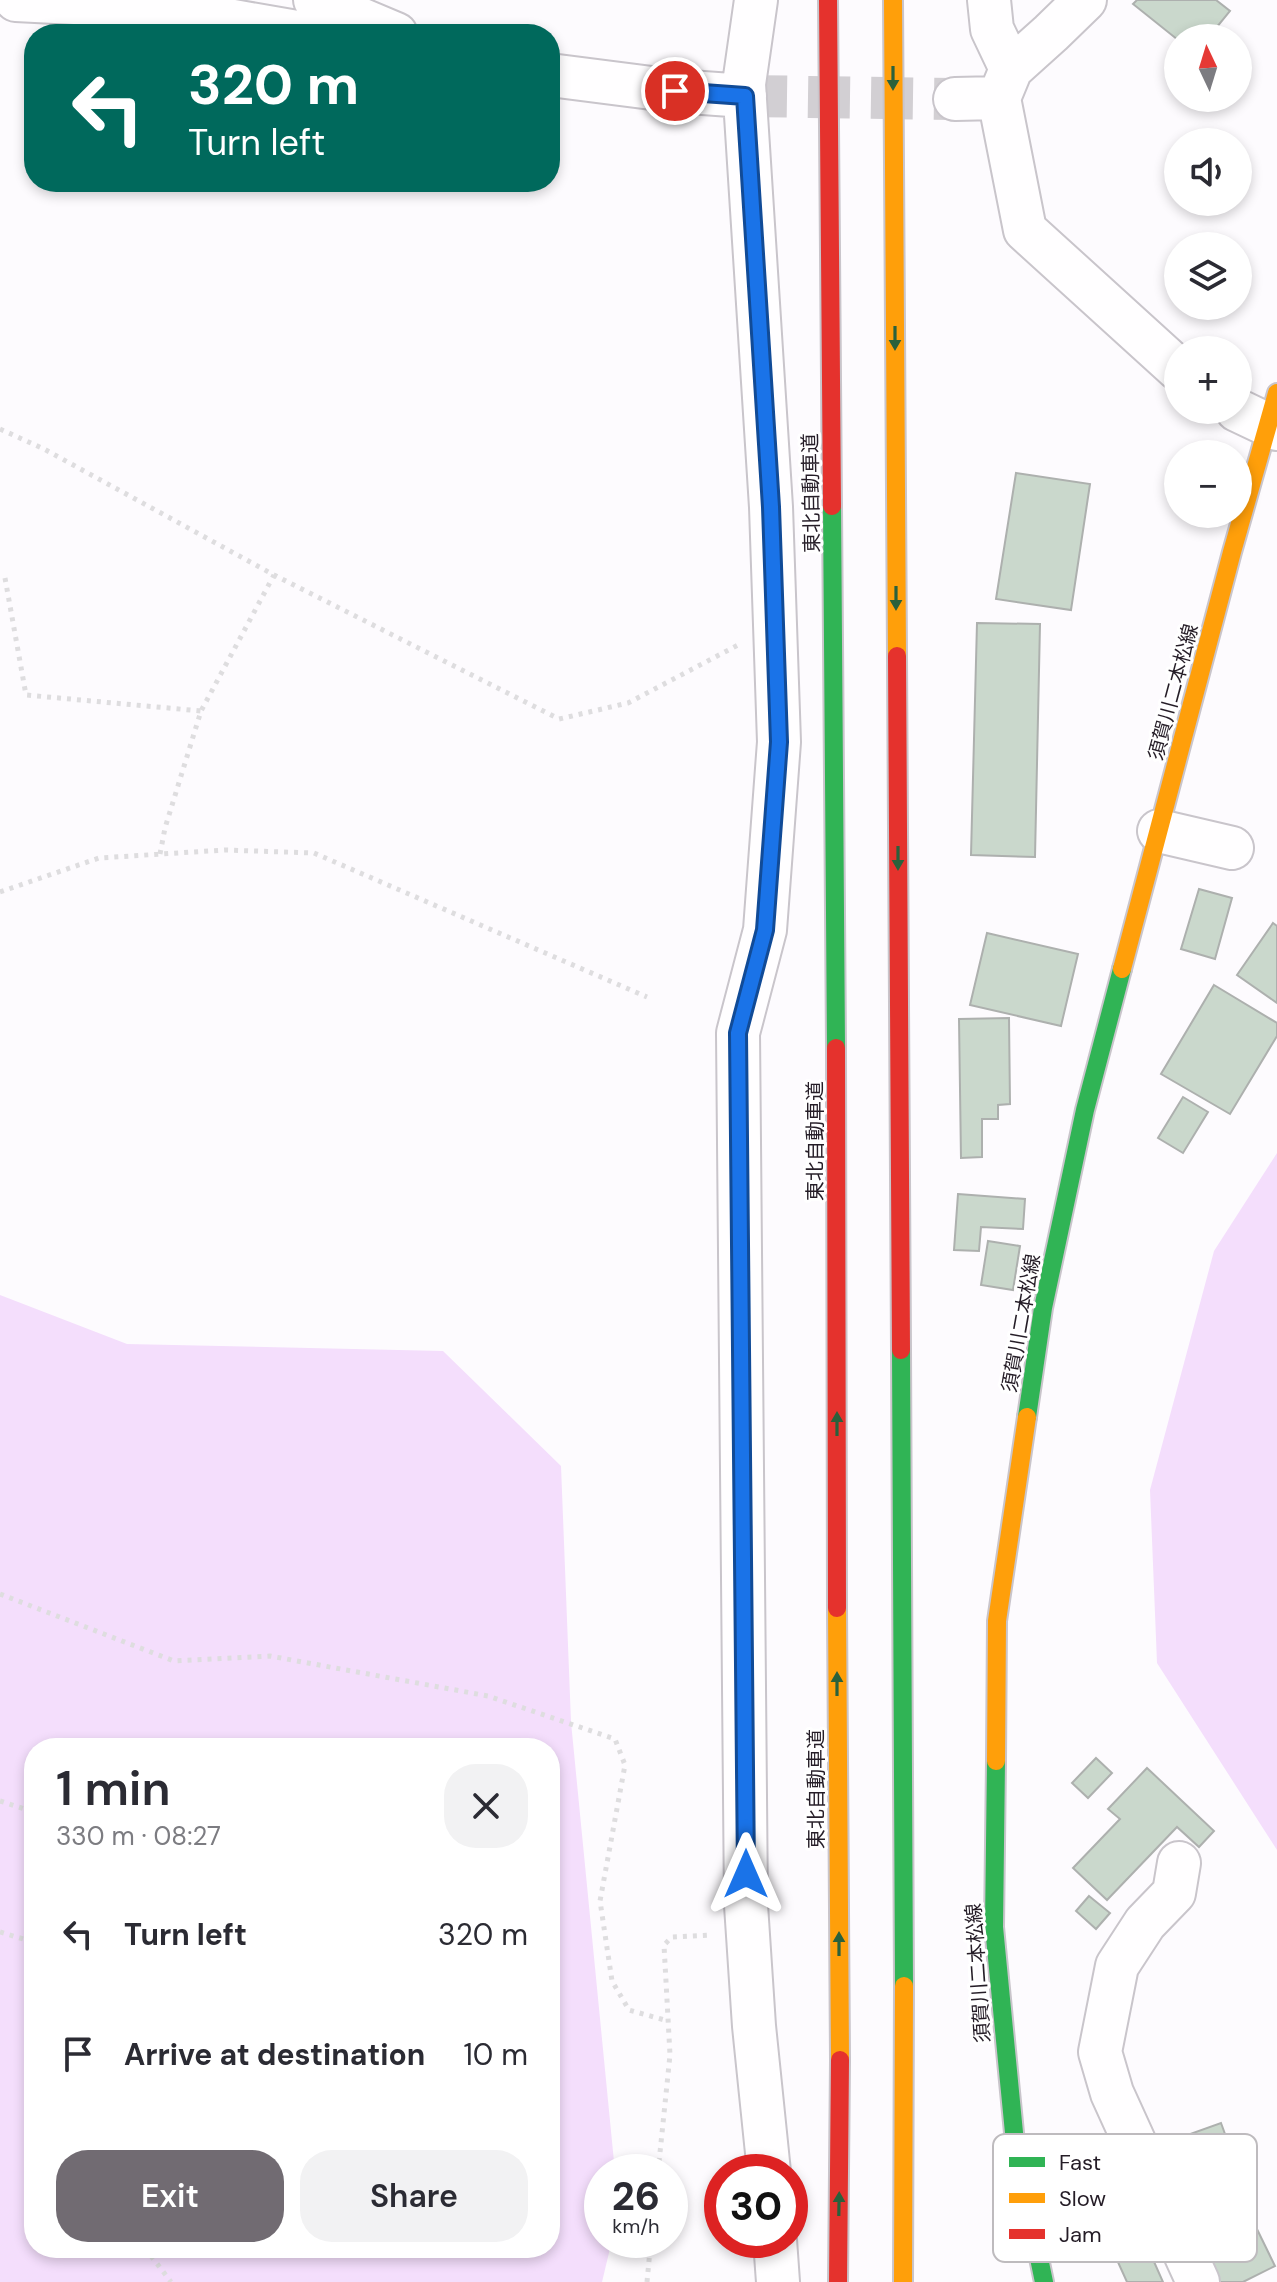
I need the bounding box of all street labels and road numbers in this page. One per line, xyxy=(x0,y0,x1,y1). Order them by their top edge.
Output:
street label: 東北自動車道 xyxy=(797,433,825,553)
street label: 須賀川二本松線 xyxy=(1142,621,1204,763)
street label: 東北自動車道 xyxy=(802,1081,828,1201)
street label: 須賀川二本松線 xyxy=(996,1252,1046,1394)
street label: 東北自動車道 xyxy=(803,1729,829,1849)
street label: 須賀川二本松線 xyxy=(960,1902,996,2044)

